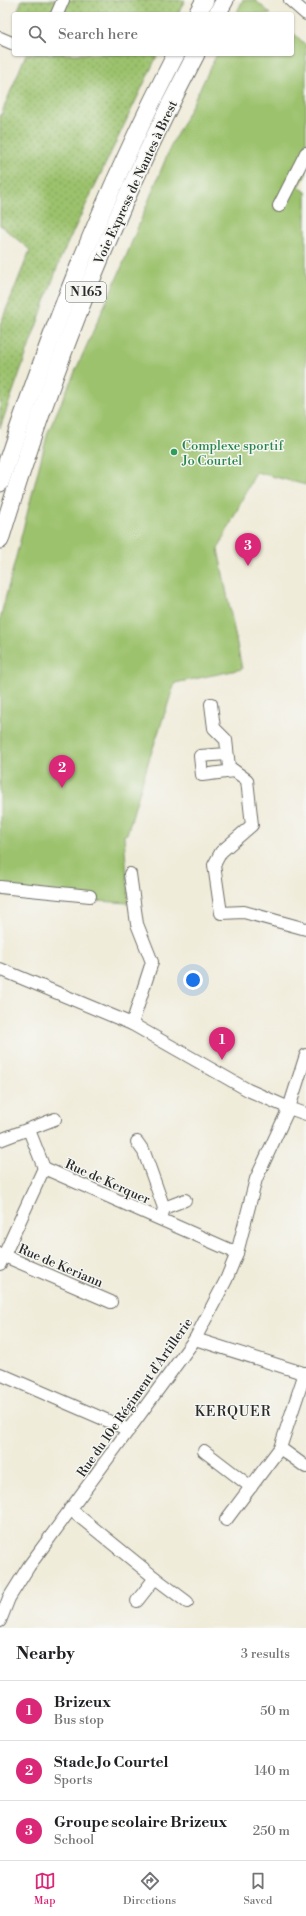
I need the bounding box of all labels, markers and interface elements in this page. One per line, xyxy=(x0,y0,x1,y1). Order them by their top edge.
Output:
search box xyxy=(12,12,294,56)
icon: search xyxy=(26,23,48,45)
text: Search here xyxy=(58,25,138,44)
street label: Voie Express de Nantes à Brest xyxy=(90,98,181,268)
road number: N 165 xyxy=(66,282,106,302)
place label: Complexe sportif Jo Courtel xyxy=(181,438,284,469)
marker: Complexe sportif Jo Courtel xyxy=(169,447,179,457)
pin: 3 xyxy=(235,533,261,566)
pin: 2 xyxy=(49,755,75,788)
your location xyxy=(183,970,203,990)
pin: 1 xyxy=(209,1027,235,1060)
street label: Rue de Kerquer xyxy=(63,1156,153,1208)
street label: Rue de Keriann xyxy=(16,1241,106,1291)
street label: Rue du 10e Régiment d'Artillerie xyxy=(74,1315,196,1480)
district label: KERQUER xyxy=(195,1403,271,1421)
text: Nearby xyxy=(16,1643,75,1665)
text: 3 results xyxy=(241,1646,290,1662)
text: Brizeux xyxy=(54,1693,111,1712)
text: 1 xyxy=(26,1703,32,1719)
text: 50 m xyxy=(260,1703,290,1719)
text: Bus stop xyxy=(54,1712,104,1728)
text: Stade Jo Courtel xyxy=(54,1753,168,1772)
text: 2 xyxy=(25,1763,33,1779)
text: 140 m xyxy=(254,1763,290,1779)
text: Sports xyxy=(54,1772,93,1788)
text: Groupe scolaire Brizeux xyxy=(54,1813,227,1832)
text: 3 xyxy=(25,1823,33,1839)
text: 250 m xyxy=(253,1823,290,1839)
text: School xyxy=(54,1832,94,1848)
tab: Map xyxy=(34,1870,56,1908)
tab: Directions xyxy=(123,1870,176,1908)
tab: Saved xyxy=(243,1870,272,1908)

